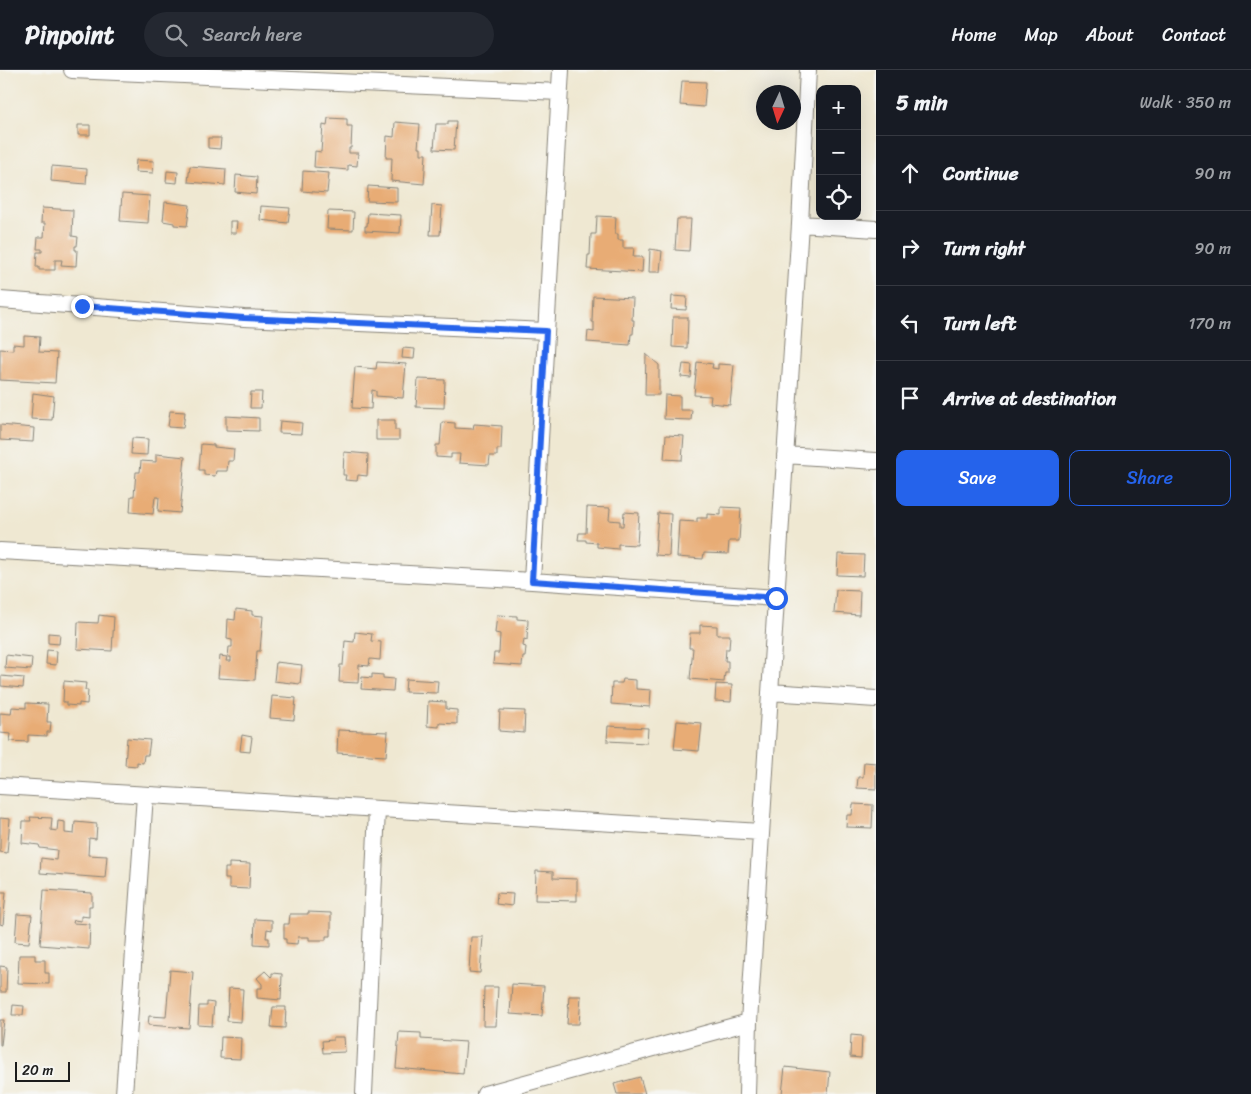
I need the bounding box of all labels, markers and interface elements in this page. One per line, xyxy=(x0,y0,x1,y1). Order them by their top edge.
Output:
search box xyxy=(144,12,494,57)
text: Pinpoint xyxy=(25,14,114,56)
text: Search here xyxy=(202,18,302,51)
text: Home xyxy=(952,19,997,51)
text: Map xyxy=(1025,19,1058,51)
text: About xyxy=(1086,19,1134,51)
text: Contact xyxy=(1162,19,1226,51)
icon: search xyxy=(162,21,190,49)
text: 5 min xyxy=(896,84,948,122)
north arrow xyxy=(756,85,801,130)
map controls xyxy=(816,85,861,220)
button: + xyxy=(816,85,861,130)
text: Walk · 350 m xyxy=(1140,88,1231,117)
button: − xyxy=(816,130,861,175)
text: Continue xyxy=(943,157,1019,190)
icon: ahead xyxy=(896,159,924,187)
text: 90 m xyxy=(1195,159,1231,188)
button: locate xyxy=(816,175,861,220)
text: Turn right xyxy=(943,232,1025,265)
icon: right xyxy=(896,234,924,262)
text: 90 m xyxy=(1195,234,1231,263)
route end xyxy=(71,295,94,318)
text: Turn left xyxy=(943,307,1016,340)
icon: left xyxy=(896,309,924,337)
text: 170 m xyxy=(1188,309,1231,338)
text: Arrive at destination xyxy=(943,382,1116,415)
icon: arrive xyxy=(896,384,924,412)
button: Save xyxy=(896,450,1059,506)
button: Share xyxy=(1069,450,1231,506)
route start xyxy=(765,587,788,610)
text: 20 m xyxy=(22,1058,53,1083)
scale bar xyxy=(15,1059,70,1082)

